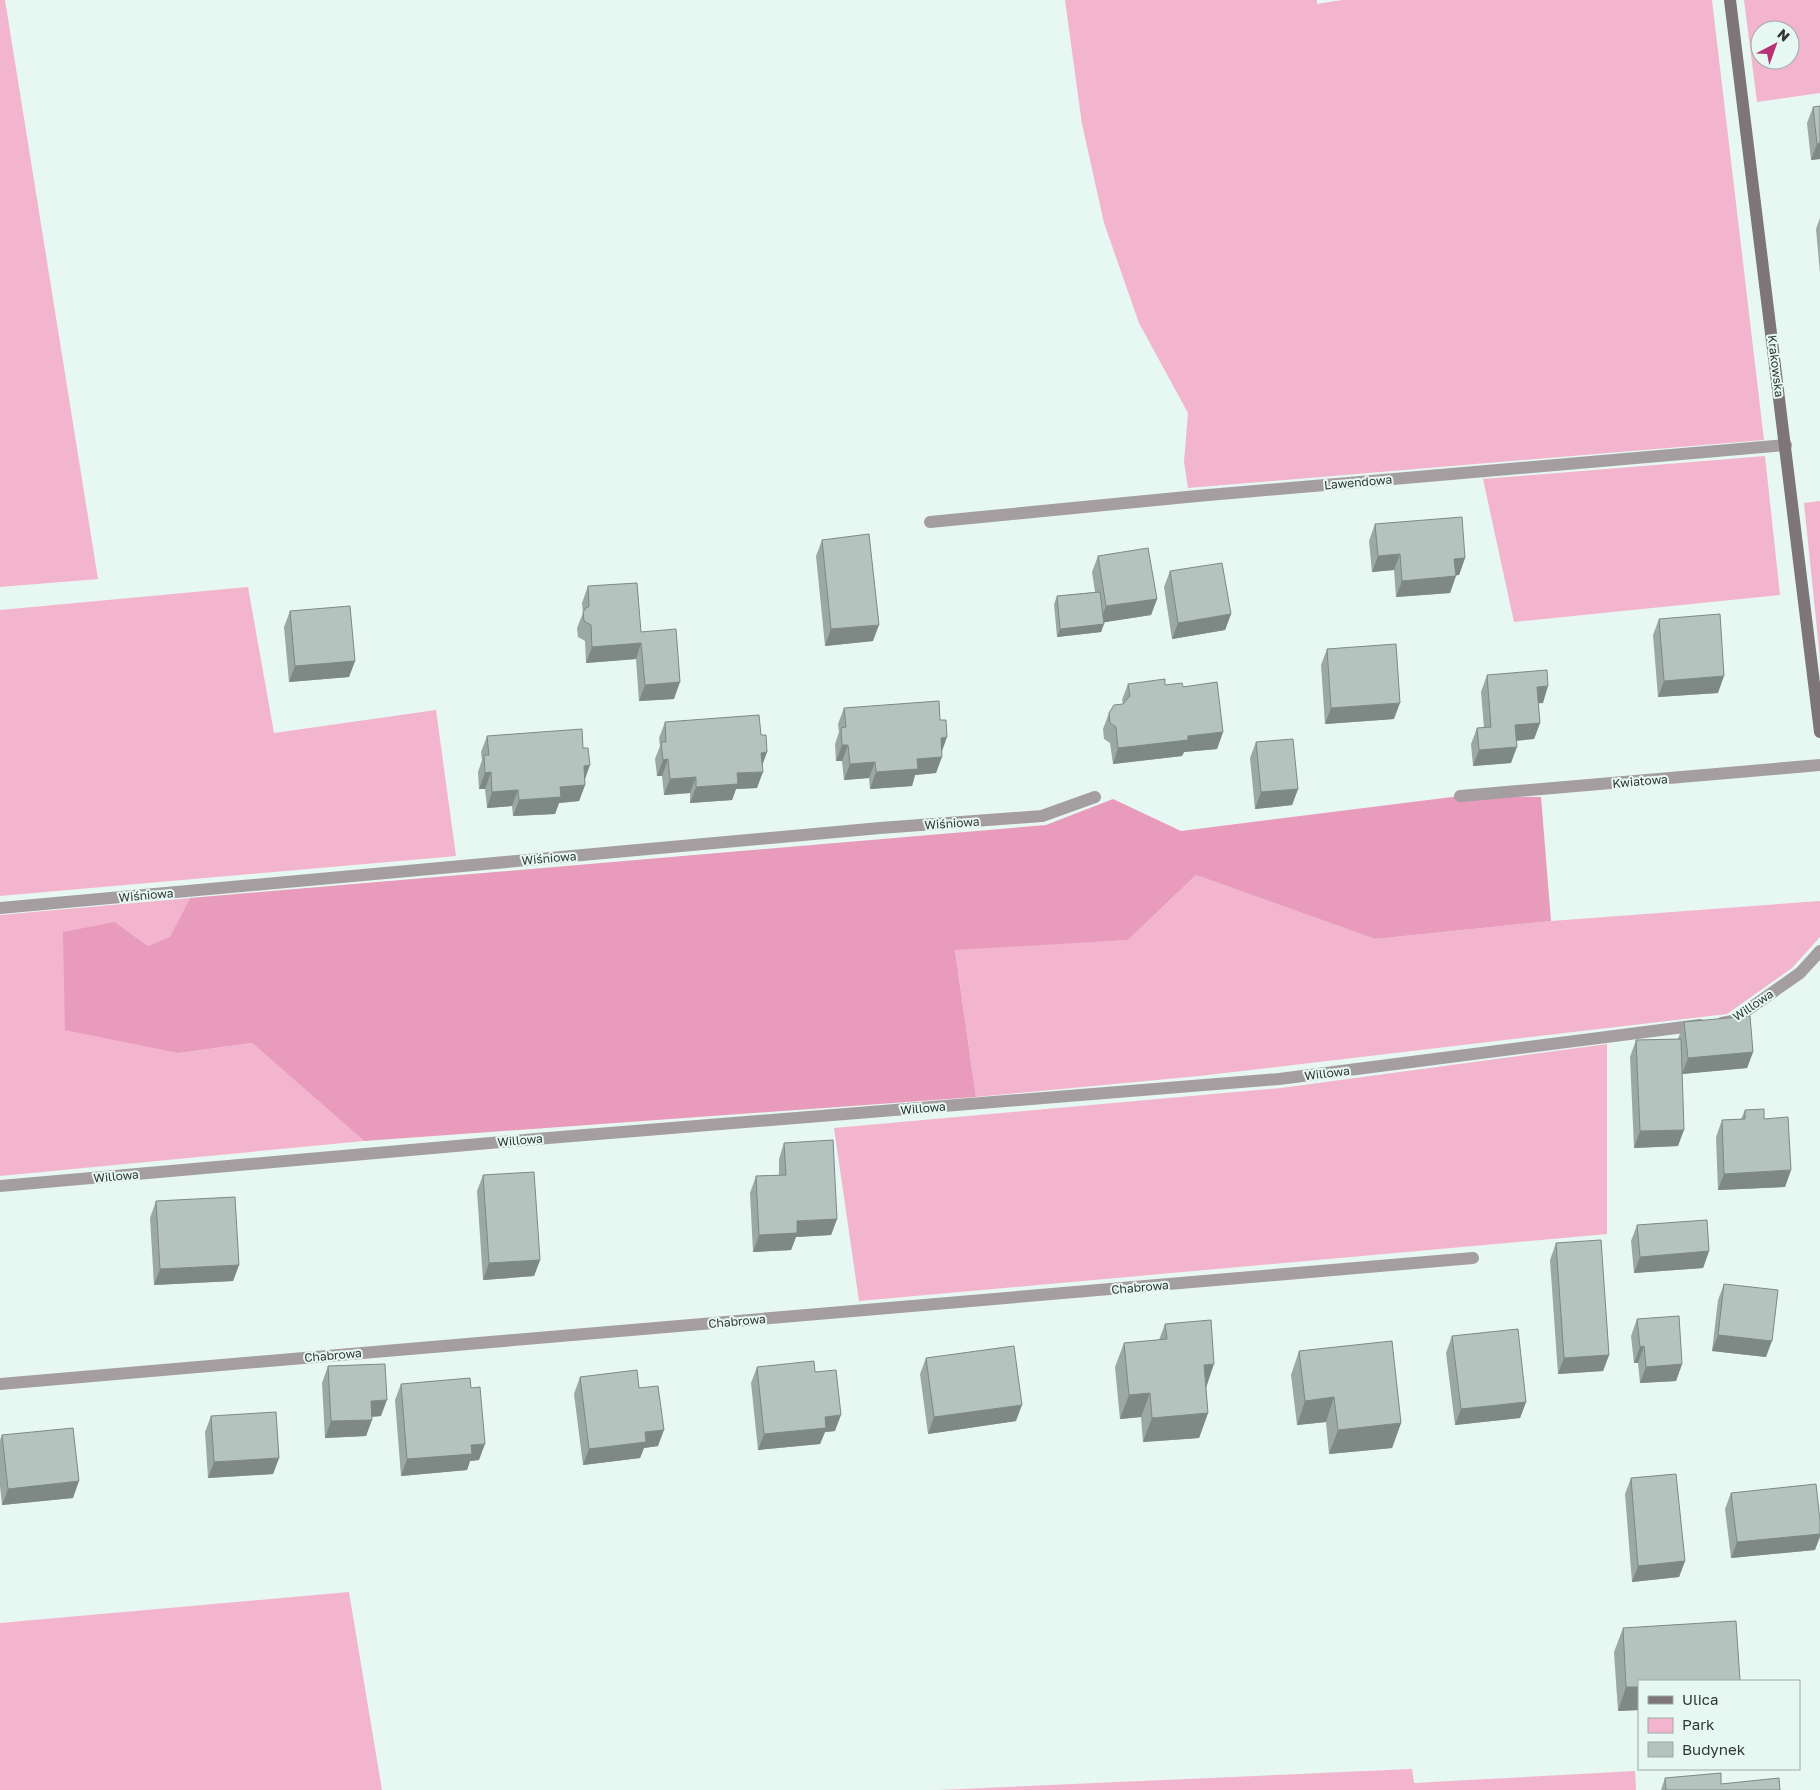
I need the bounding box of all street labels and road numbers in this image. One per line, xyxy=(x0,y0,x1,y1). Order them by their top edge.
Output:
street label: Krakowska xyxy=(1765,334,1787,398)
street label: Lawendowa xyxy=(1323,472,1393,492)
street label: Kwiatowa xyxy=(1612,771,1668,791)
street label: Wiśniowa xyxy=(924,814,980,832)
street label: Wiśniowa xyxy=(521,848,577,868)
street label: Wiśniowa xyxy=(118,885,174,905)
street label: Willowa xyxy=(1730,986,1776,1024)
street label: Willowa xyxy=(1303,1063,1351,1083)
street label: Willowa xyxy=(900,1099,946,1117)
street label: Willowa xyxy=(497,1131,543,1149)
street label: Willowa xyxy=(93,1167,139,1185)
street label: Chabrowa xyxy=(1111,1277,1169,1297)
street label: Chabrowa xyxy=(708,1311,766,1331)
street label: Chabrowa xyxy=(304,1345,362,1365)

